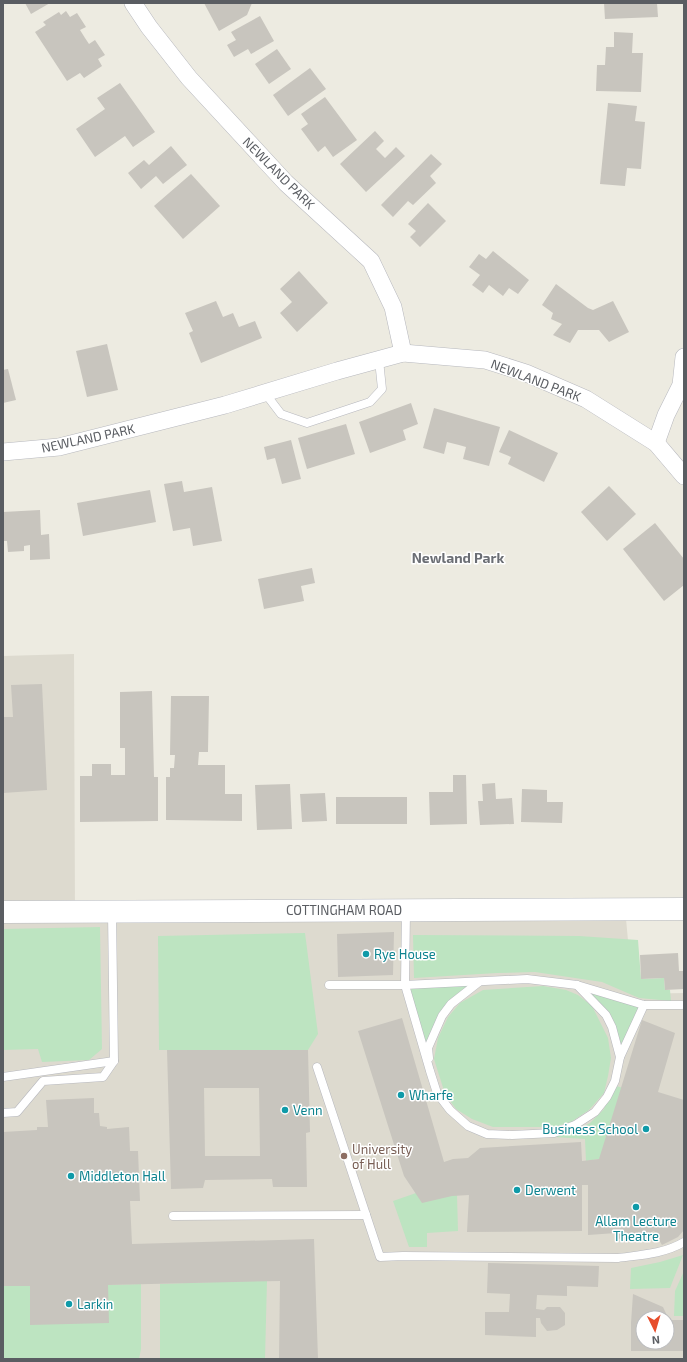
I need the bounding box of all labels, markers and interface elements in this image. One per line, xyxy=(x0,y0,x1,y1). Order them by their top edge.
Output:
street label: NEWLAND PARK xyxy=(240,134,319,213)
street label: NEWLAND PARK xyxy=(489,355,584,405)
street label: NEWLAND PARK xyxy=(40,420,137,456)
district label: Newland Park xyxy=(412,549,504,566)
street label: COTTINGHAM ROAD xyxy=(286,902,402,918)
place label: Rye House xyxy=(374,946,436,962)
marker: Rye House xyxy=(361,949,371,959)
place label: Wharfe xyxy=(409,1087,453,1103)
marker: Wharfe xyxy=(396,1090,406,1100)
place label: Venn xyxy=(293,1102,323,1118)
marker: Venn xyxy=(280,1105,290,1115)
place label: Business School xyxy=(542,1121,638,1137)
marker: Business School xyxy=(641,1124,651,1134)
place label: University of Hull xyxy=(352,1141,412,1172)
marker: University of Hull xyxy=(339,1151,349,1161)
place label: Middleton Hall xyxy=(79,1168,166,1184)
marker: Middleton Hall xyxy=(66,1171,76,1181)
place label: Derwent xyxy=(525,1182,576,1198)
marker: Derwent xyxy=(512,1185,522,1195)
marker: Allam Lecture Theatre xyxy=(631,1202,641,1212)
place label: Allam Lecture Theatre xyxy=(595,1213,677,1244)
place label: Larkin xyxy=(77,1296,113,1312)
marker: Larkin xyxy=(64,1299,74,1309)
north arrow xyxy=(635,1310,675,1350)
text: N xyxy=(651,1334,660,1347)

